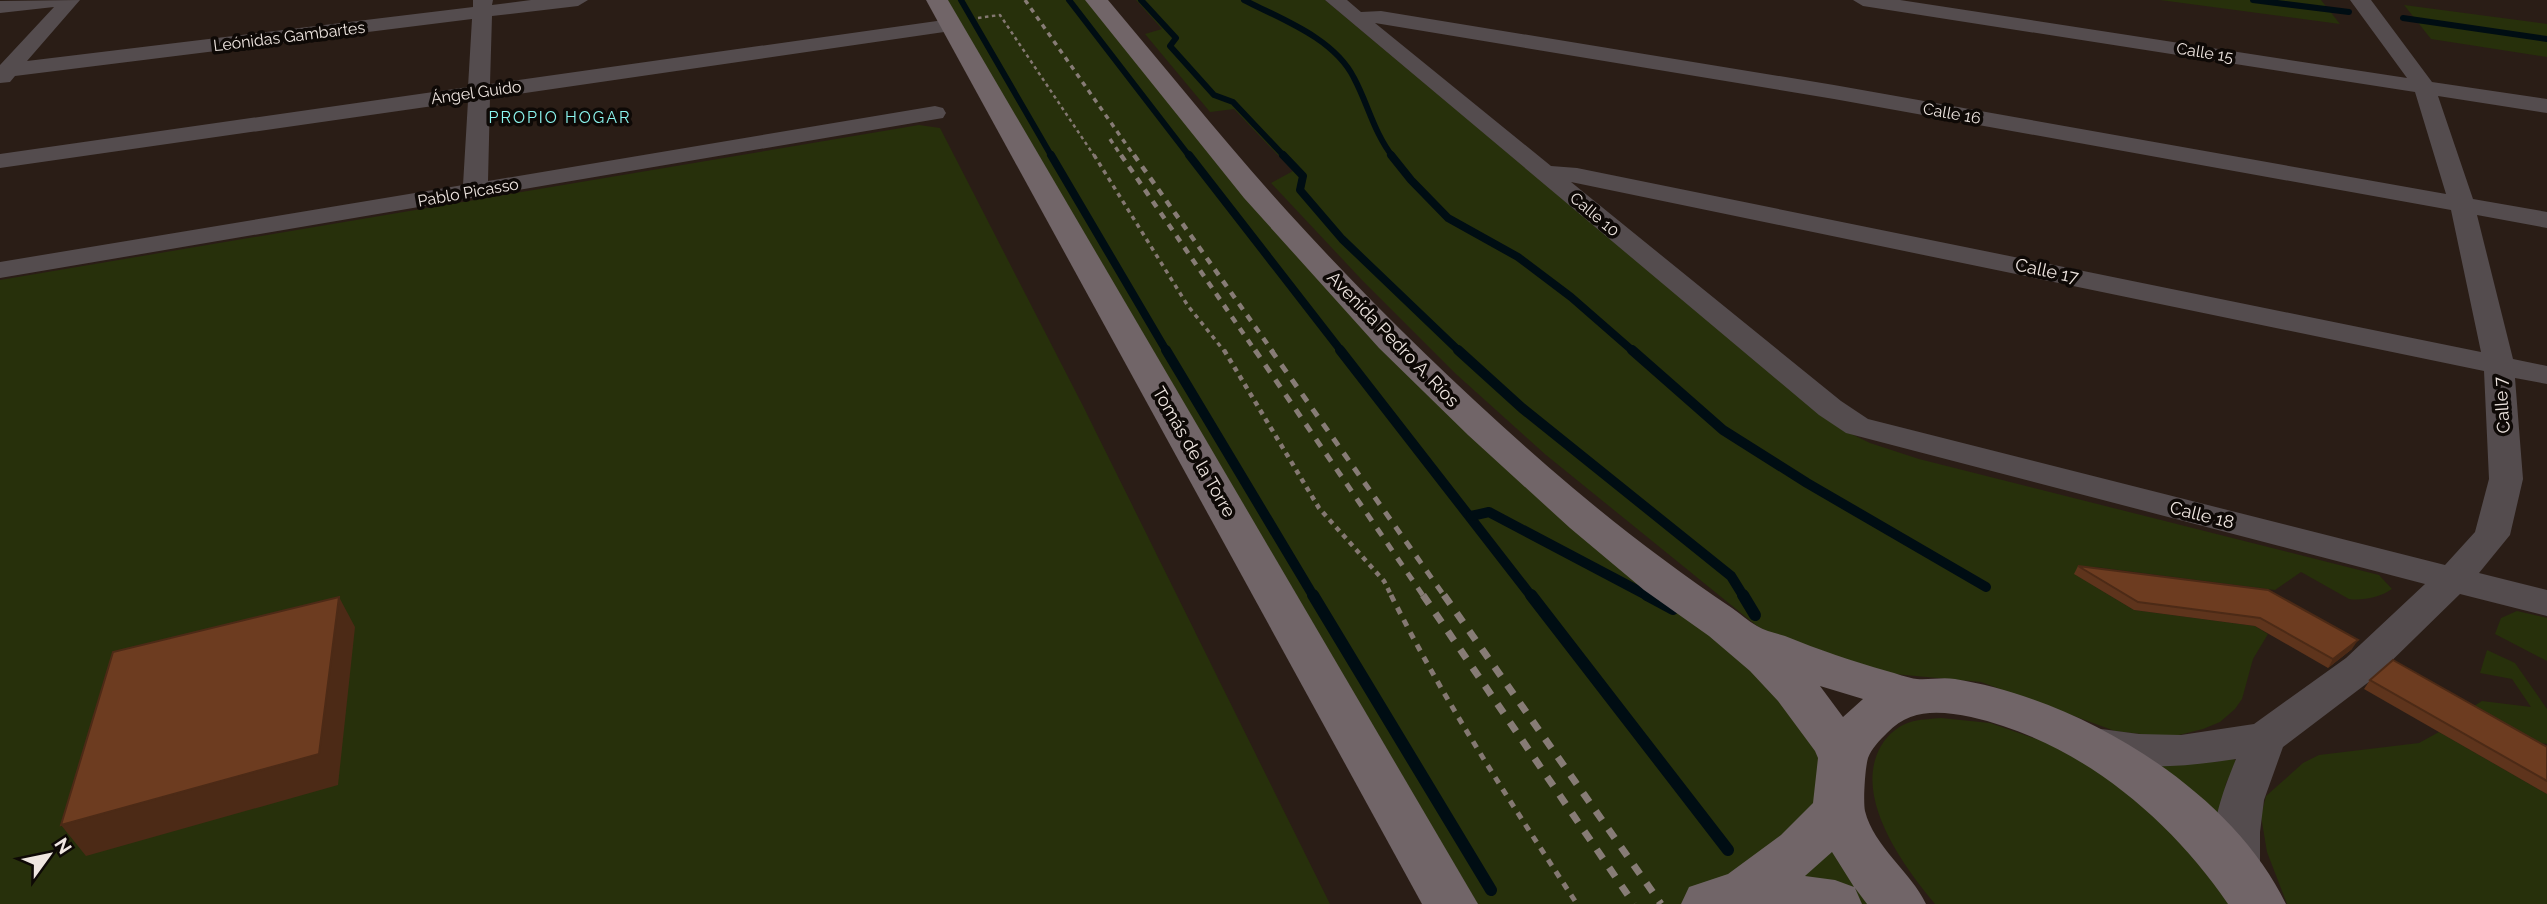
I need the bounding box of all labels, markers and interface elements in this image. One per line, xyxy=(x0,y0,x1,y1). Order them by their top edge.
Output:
street label: Leónidas Gambartes xyxy=(212,18,366,55)
street label: Calle 15 xyxy=(2175,39,2235,66)
street label: Ángel Guido xyxy=(429,76,523,108)
street label: Calle 16 xyxy=(1922,99,1982,128)
district label: PROPIO HOGAR xyxy=(489,108,631,127)
street label: Pablo Picasso xyxy=(416,174,520,211)
street label: Calle 10 xyxy=(1566,188,1623,240)
street label: Calle 17 xyxy=(2013,254,2081,288)
street label: Avenida Pedro A. Ríos xyxy=(1323,267,1464,411)
street label: Calle 7 xyxy=(2489,376,2514,434)
street label: Tomás de la Torre xyxy=(1149,383,1240,521)
street label: Calle 18 xyxy=(2168,496,2236,533)
north arrow xyxy=(14,820,84,890)
text: N xyxy=(50,834,76,858)

